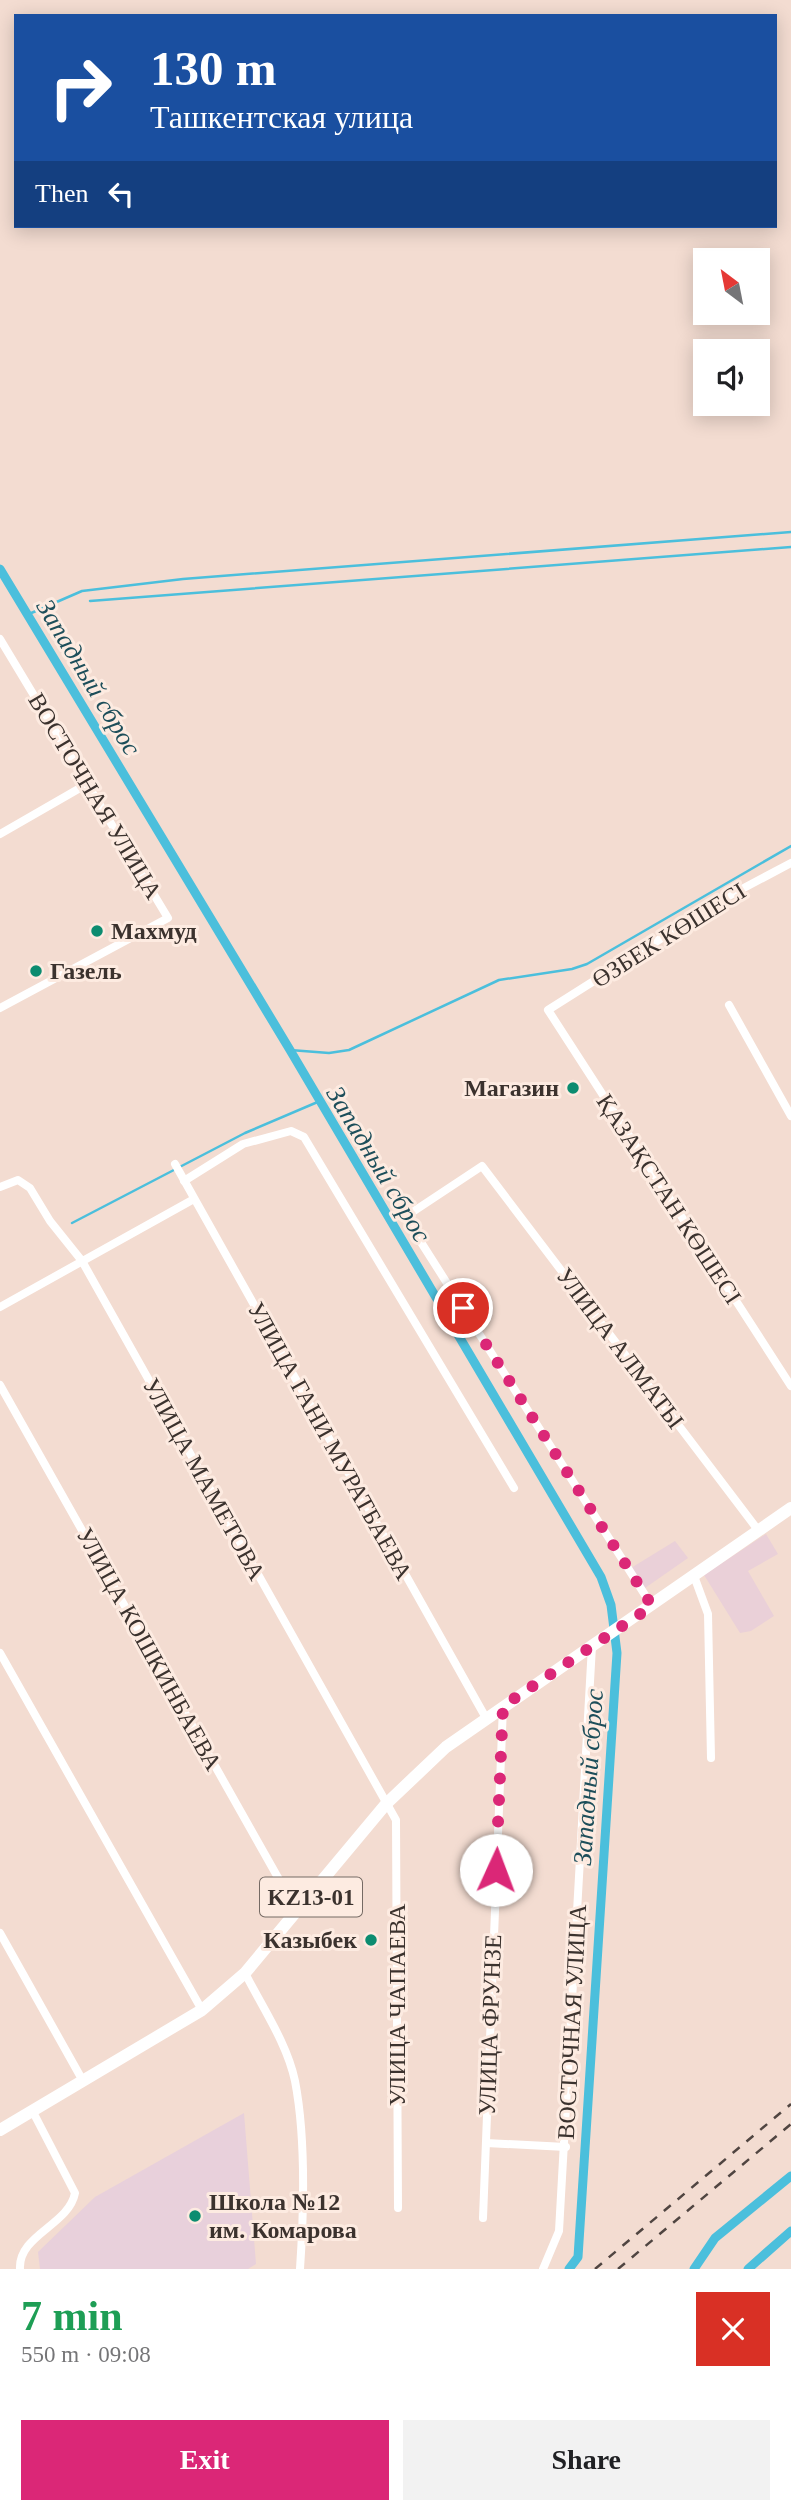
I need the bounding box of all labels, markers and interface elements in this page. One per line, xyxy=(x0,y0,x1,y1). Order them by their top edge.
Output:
text: 130 m xyxy=(150,41,277,96)
icon: right xyxy=(35,42,126,133)
text: Ташкентская улица xyxy=(150,99,413,135)
icon: left xyxy=(102,175,140,213)
text: Then xyxy=(35,179,88,208)
north arrow xyxy=(693,248,770,326)
map controls xyxy=(693,248,770,416)
button: sound xyxy=(693,339,770,416)
water label: Западный сброс xyxy=(31,594,147,761)
street label: ВОСТОЧНАЯ УЛИЦА xyxy=(23,688,167,904)
street label: ӨЗБЕК КӨШЕСІ xyxy=(587,877,751,993)
place label: Махмуд xyxy=(111,918,197,944)
marker: Махмуд xyxy=(89,923,105,939)
place label: Газель xyxy=(50,958,122,984)
marker: Газель xyxy=(28,963,44,979)
place label: Магазин xyxy=(464,1075,559,1101)
marker: Магазин xyxy=(565,1080,581,1096)
water label: Западный сброс xyxy=(321,1081,437,1248)
street label: ҚАЗАҚСТАН КӨШЕСІ xyxy=(592,1089,746,1309)
street label: УЛИЦА АЛМАТЫ xyxy=(551,1263,689,1433)
pin xyxy=(433,1278,493,1338)
icon: arrive xyxy=(444,1289,482,1327)
street label: УЛИЦА ГАНИ МУРАТБАЕВА xyxy=(243,1298,418,1585)
street label: УЛИЦА МАМЕТОВА xyxy=(138,1374,271,1585)
street label: УЛИЦА КОШКИНБАЕВА xyxy=(71,1523,227,1775)
water label: Западный сброс xyxy=(568,1687,609,1866)
position arrow xyxy=(459,1833,533,1907)
road number: KZ13-01 xyxy=(260,1878,362,1916)
street label: УЛИЦА ЧАПАЕВА xyxy=(384,1903,410,2106)
street label: ВОСТОЧНАЯ УЛИЦА xyxy=(553,1903,591,2140)
place label: Казыбек xyxy=(263,1927,357,1953)
marker: Казыбек xyxy=(363,1932,379,1948)
street label: УЛИЦА ФРУНЗЕ xyxy=(474,1934,506,2116)
place label: Школа №12 им. Комарова xyxy=(209,2189,357,2243)
marker: Школа №12 им. Комарова xyxy=(187,2208,203,2224)
button: close xyxy=(696,2292,770,2366)
text: 7 min xyxy=(21,2293,123,2339)
text: 550 m · 09:08 xyxy=(21,2342,151,2367)
button: Exit xyxy=(21,2420,389,2500)
button: Share xyxy=(403,2420,770,2500)

